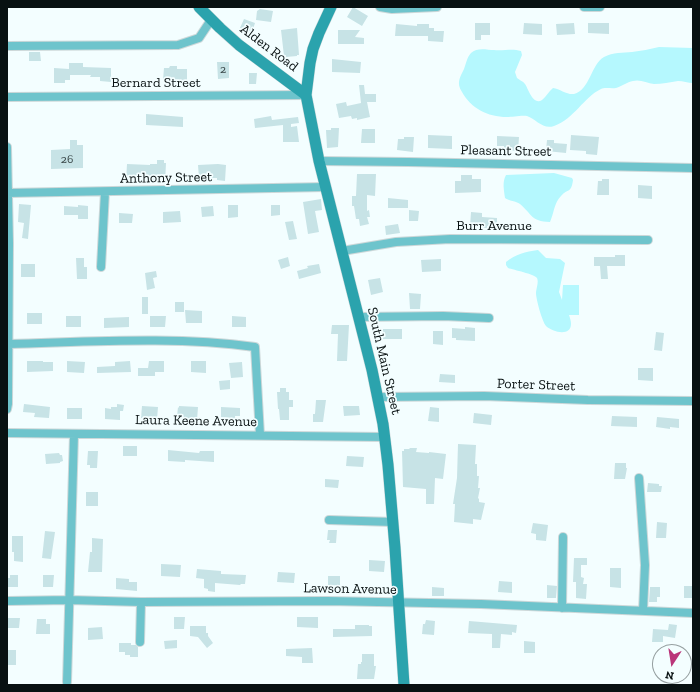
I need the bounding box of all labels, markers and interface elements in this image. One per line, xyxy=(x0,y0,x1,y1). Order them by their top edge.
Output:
street label: Alden Road xyxy=(237,21,301,75)
house number: 2 xyxy=(220,63,226,77)
street label: Bernard Street xyxy=(111,75,201,91)
street label: Pleasant Street xyxy=(460,142,552,160)
house number: 26 xyxy=(61,153,73,167)
street label: Anthony Street xyxy=(120,169,212,187)
street label: Burr Avenue xyxy=(456,218,532,234)
street label: South Main Street xyxy=(363,306,405,416)
street label: Porter Street xyxy=(496,375,576,395)
street label: Laura Keene Avenue xyxy=(135,412,257,430)
street label: Lawson Avenue xyxy=(303,580,397,598)
north arrow xyxy=(652,644,692,684)
text: N xyxy=(664,668,675,682)

